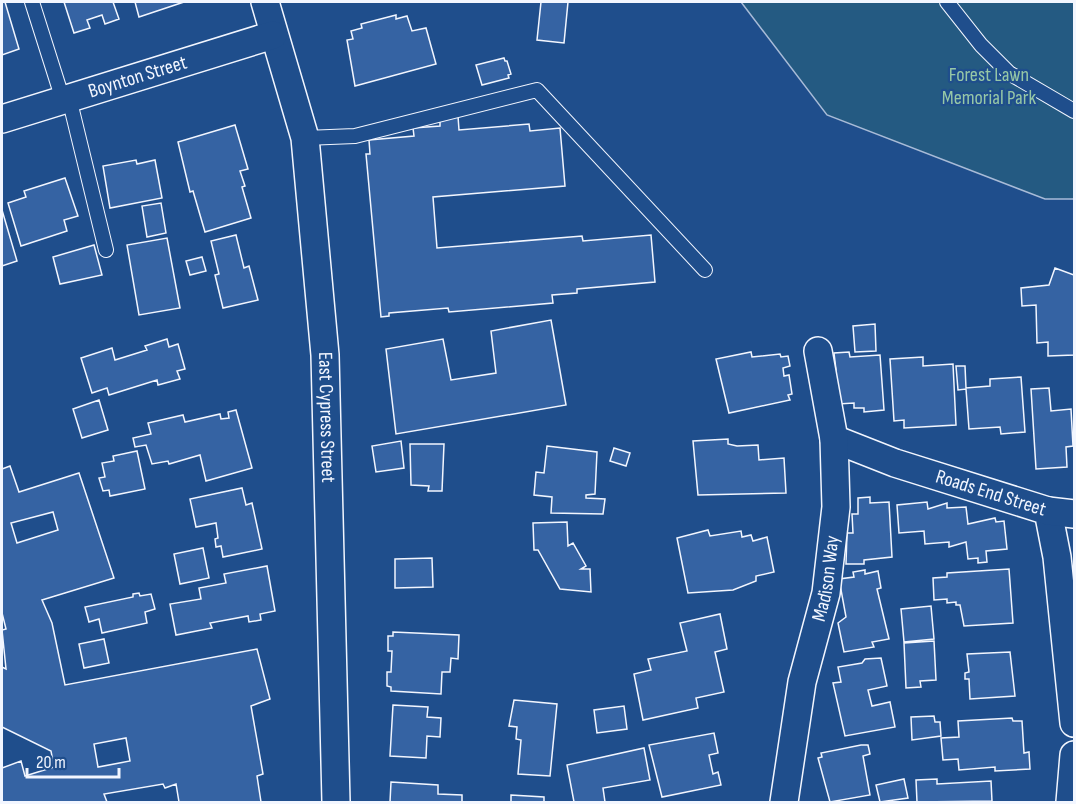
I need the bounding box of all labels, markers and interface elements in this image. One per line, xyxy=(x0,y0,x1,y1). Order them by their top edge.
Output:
street label: Boynton Street xyxy=(85,50,190,103)
park label: Forest Lawn Memorial Park xyxy=(942,63,1037,110)
street label: East Cypress Street xyxy=(313,352,340,483)
street label: Roads End Street xyxy=(933,465,1049,522)
street label: Madison Way xyxy=(807,534,845,624)
scale bar xyxy=(27,741,118,779)
text: 20 m xyxy=(36,752,66,773)

